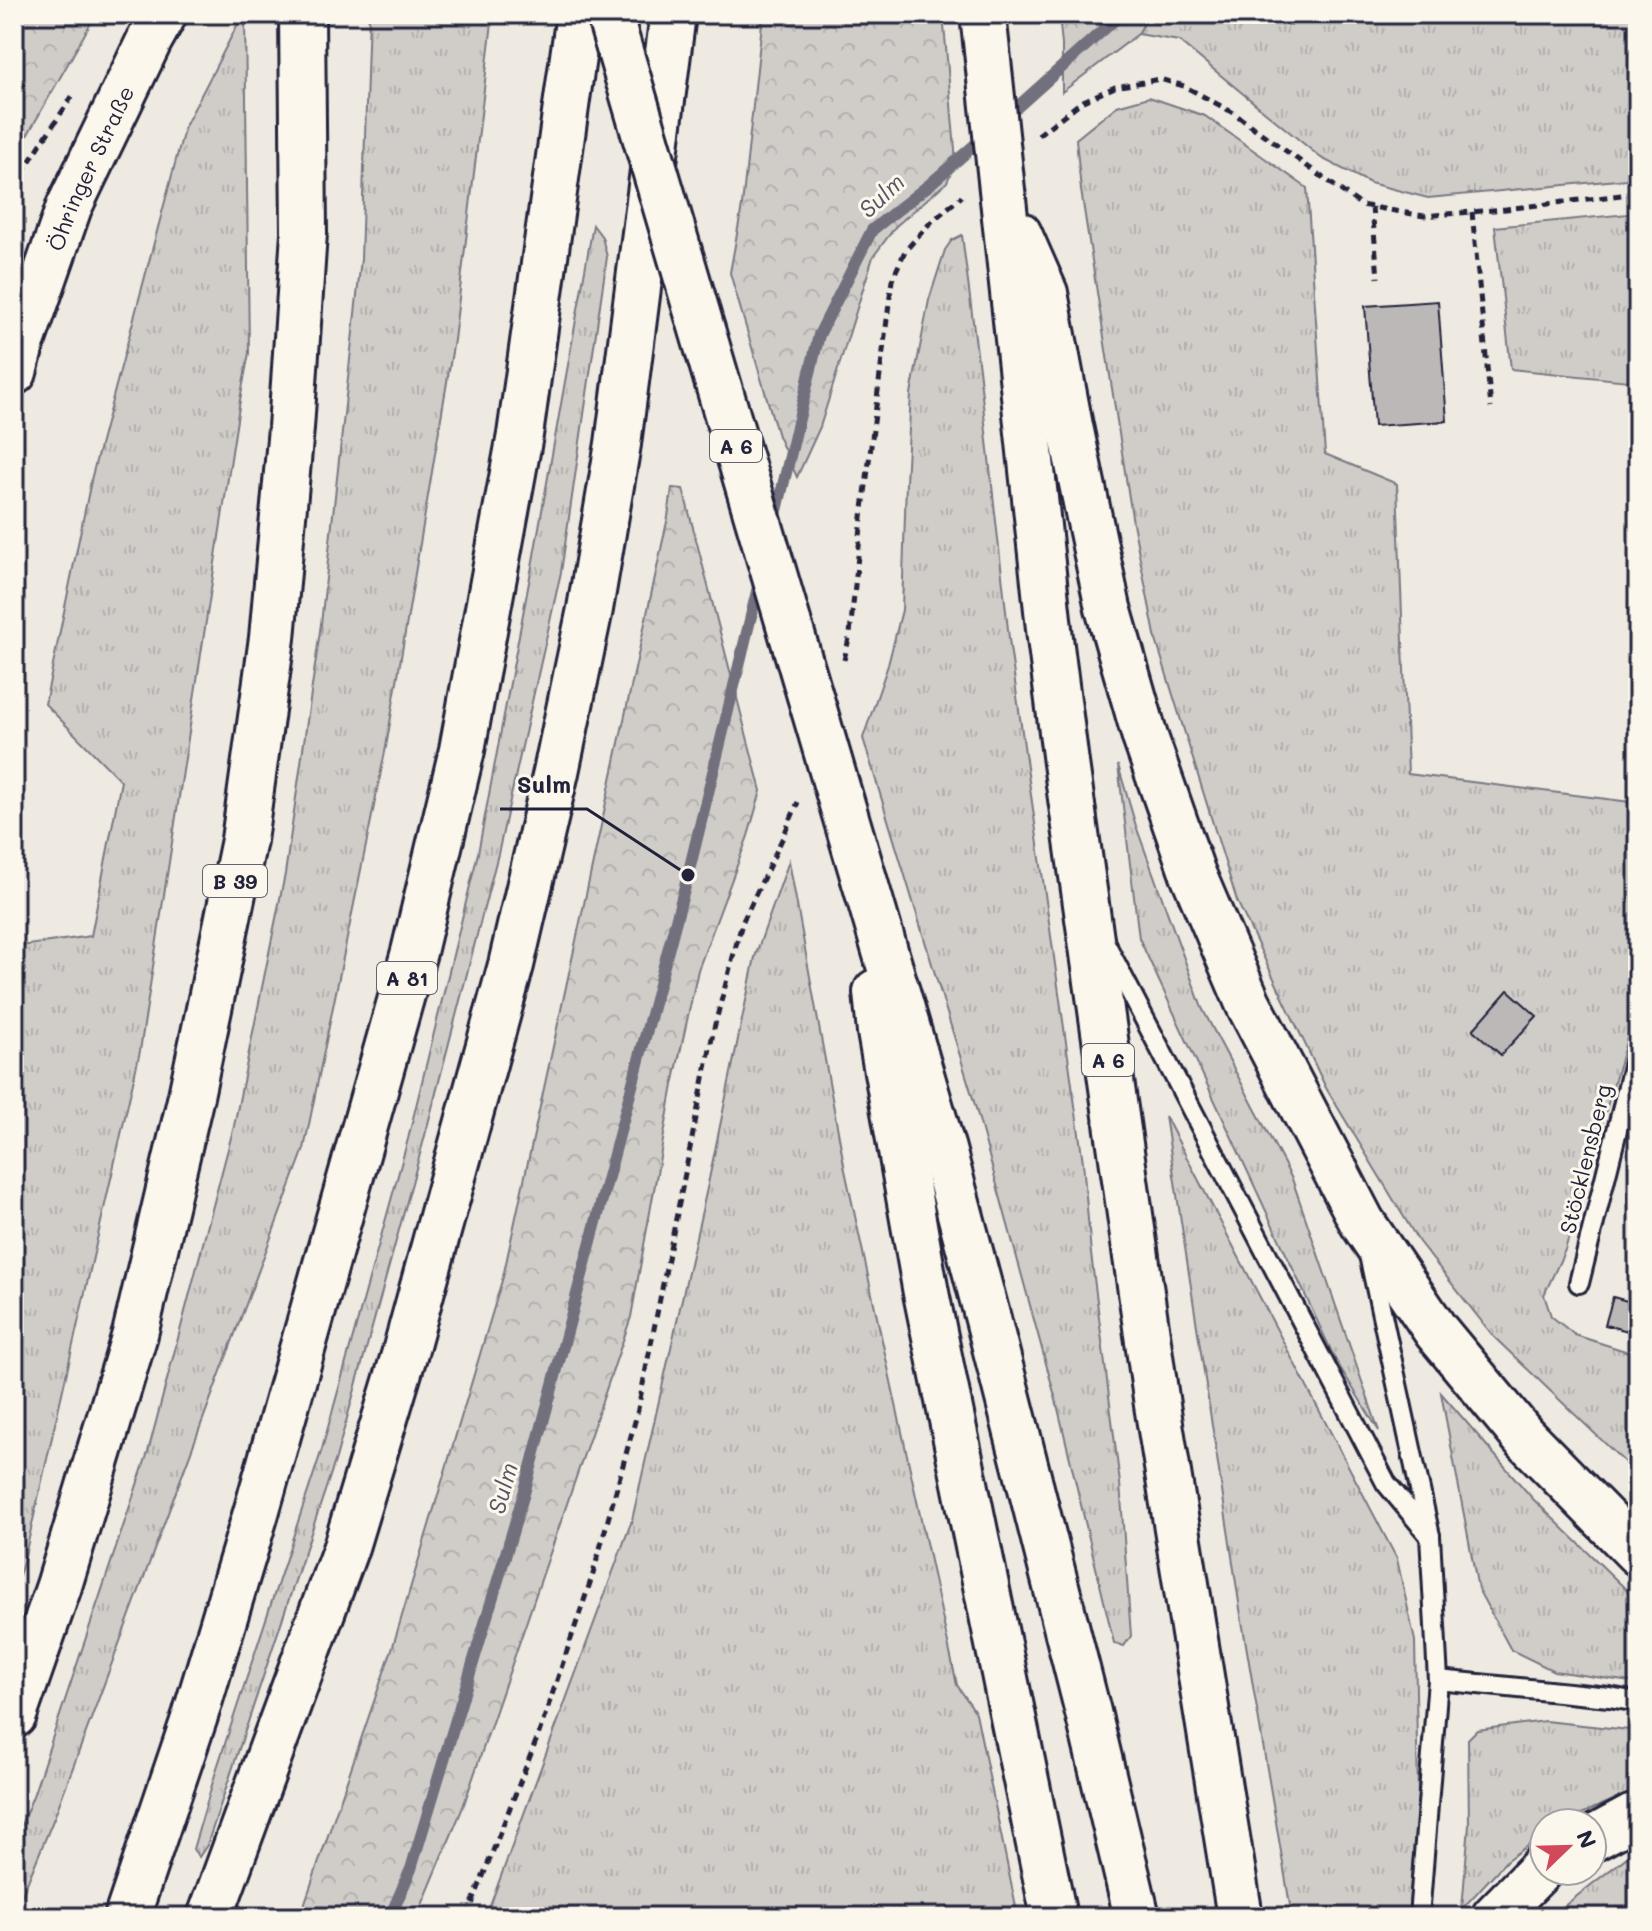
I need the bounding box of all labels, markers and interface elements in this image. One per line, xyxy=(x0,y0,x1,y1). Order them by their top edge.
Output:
street label: Öhringer Straße xyxy=(40,81,140,255)
water label: Sulm xyxy=(851,166,911,224)
road number: A 6 xyxy=(710,430,762,462)
callout: Sulm xyxy=(500,761,587,809)
text: Sulm xyxy=(517,768,571,799)
road number: B 39 xyxy=(203,865,267,897)
road number: A 81 xyxy=(377,962,437,994)
road number: A 6 xyxy=(1082,1044,1134,1076)
street label: Stöcklensberg xyxy=(1552,1081,1618,1237)
water label: Sulm xyxy=(480,1459,524,1517)
north arrow xyxy=(1528,1807,1608,1887)
text: N xyxy=(1570,1826,1603,1852)

